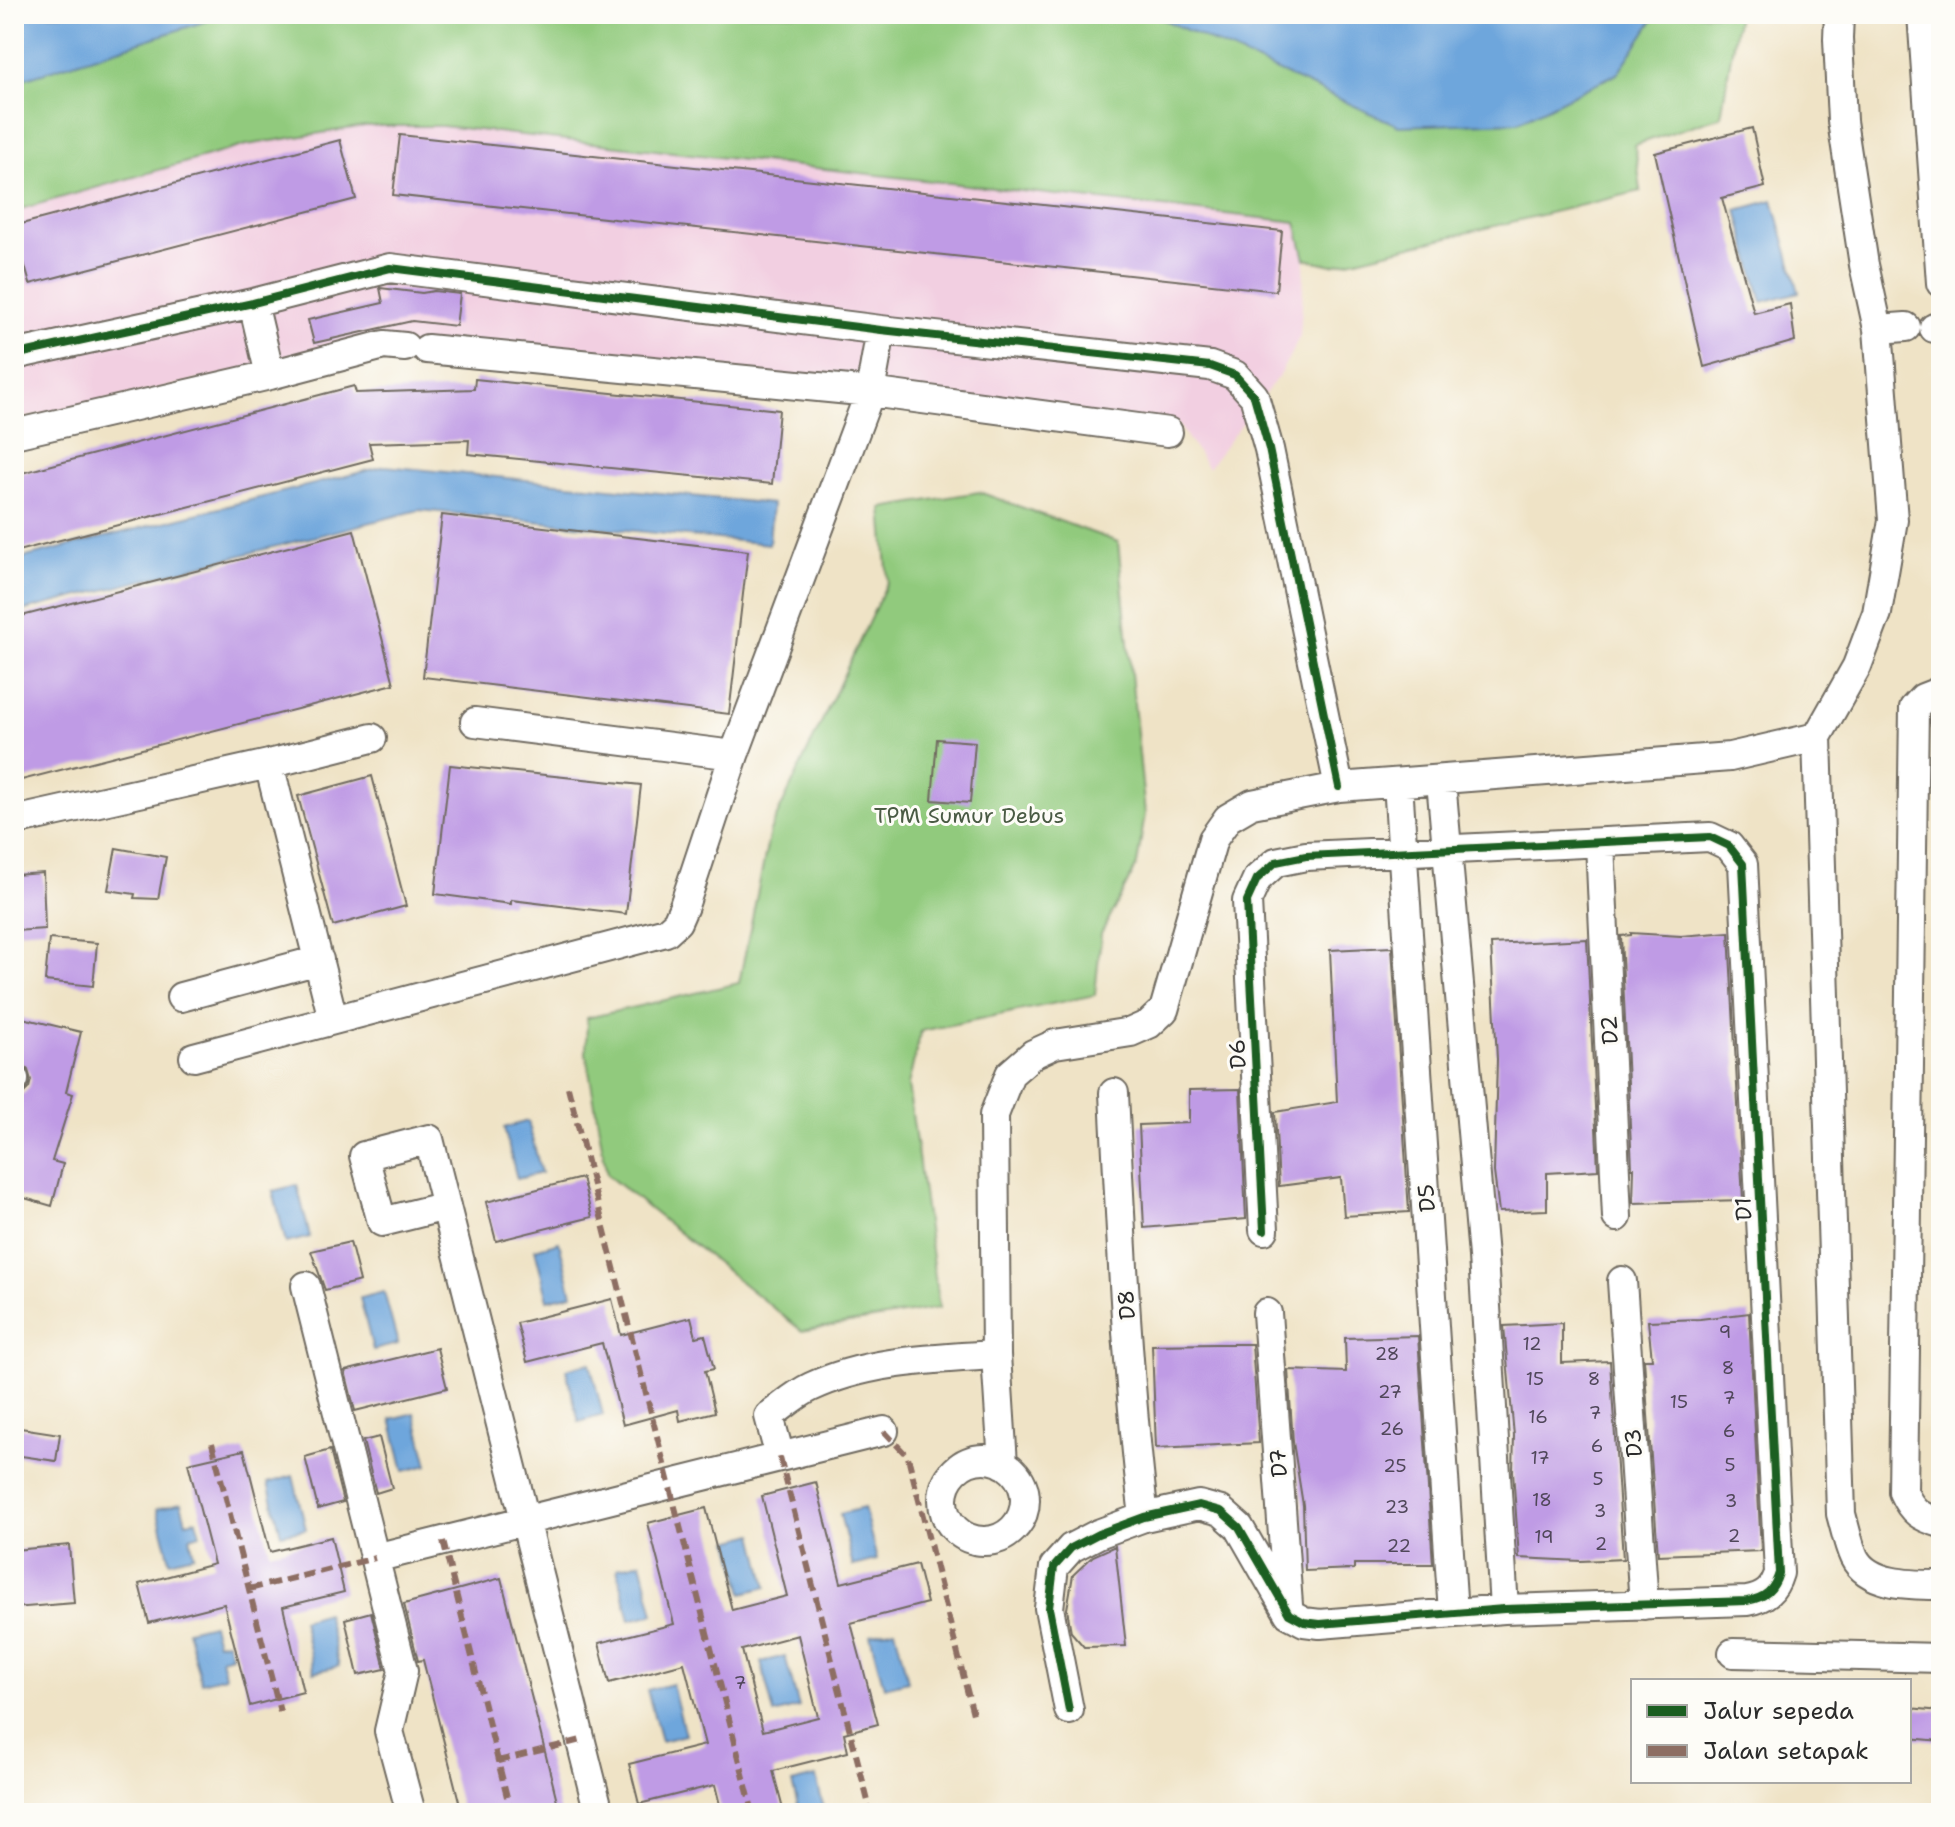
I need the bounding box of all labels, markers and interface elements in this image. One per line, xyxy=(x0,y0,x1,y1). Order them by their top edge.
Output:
park label: TPM Sumur Debus xyxy=(874,801,1064,830)
street label: D2 xyxy=(1594,1015,1625,1045)
street label: D6 xyxy=(1222,1038,1253,1070)
street label: D5 xyxy=(1411,1183,1442,1213)
street label: D1 xyxy=(1728,1197,1759,1221)
street label: D8 xyxy=(1111,1289,1142,1321)
house number: 9 xyxy=(1719,1320,1731,1344)
house number: 12 xyxy=(1522,1332,1542,1356)
house number: 28 xyxy=(1375,1342,1399,1366)
house number: 8 xyxy=(1722,1356,1734,1380)
house number: 15 xyxy=(1526,1367,1544,1391)
house number: 8 xyxy=(1588,1367,1600,1391)
house number: 27 xyxy=(1378,1380,1402,1404)
house number: 7 xyxy=(1723,1386,1735,1410)
house number: 15 xyxy=(1670,1390,1688,1414)
house number: 7 xyxy=(1589,1401,1601,1425)
house number: 16 xyxy=(1528,1405,1548,1429)
house number: 26 xyxy=(1380,1417,1404,1441)
house number: 6 xyxy=(1723,1419,1735,1443)
street label: D3 xyxy=(1618,1428,1649,1458)
house number: 6 xyxy=(1591,1434,1603,1458)
house number: 17 xyxy=(1530,1446,1550,1470)
street label: D7 xyxy=(1263,1448,1294,1478)
house number: 5 xyxy=(1724,1453,1736,1477)
house number: 25 xyxy=(1383,1454,1407,1478)
house number: 5 xyxy=(1592,1467,1604,1491)
house number: 18 xyxy=(1532,1488,1552,1512)
house number: 3 xyxy=(1725,1489,1737,1513)
house number: 23 xyxy=(1385,1495,1409,1519)
house number: 3 xyxy=(1594,1499,1606,1523)
house number: 2 xyxy=(1728,1524,1740,1548)
house number: 19 xyxy=(1534,1525,1554,1549)
house number: 2 xyxy=(1595,1532,1607,1556)
house number: 22 xyxy=(1387,1534,1411,1558)
house number: 7 xyxy=(734,1671,746,1695)
legend xyxy=(1631,1679,1911,1783)
text: Jalur sepeda xyxy=(1703,1695,1854,1727)
text: Jalan setapak xyxy=(1703,1735,1869,1767)

